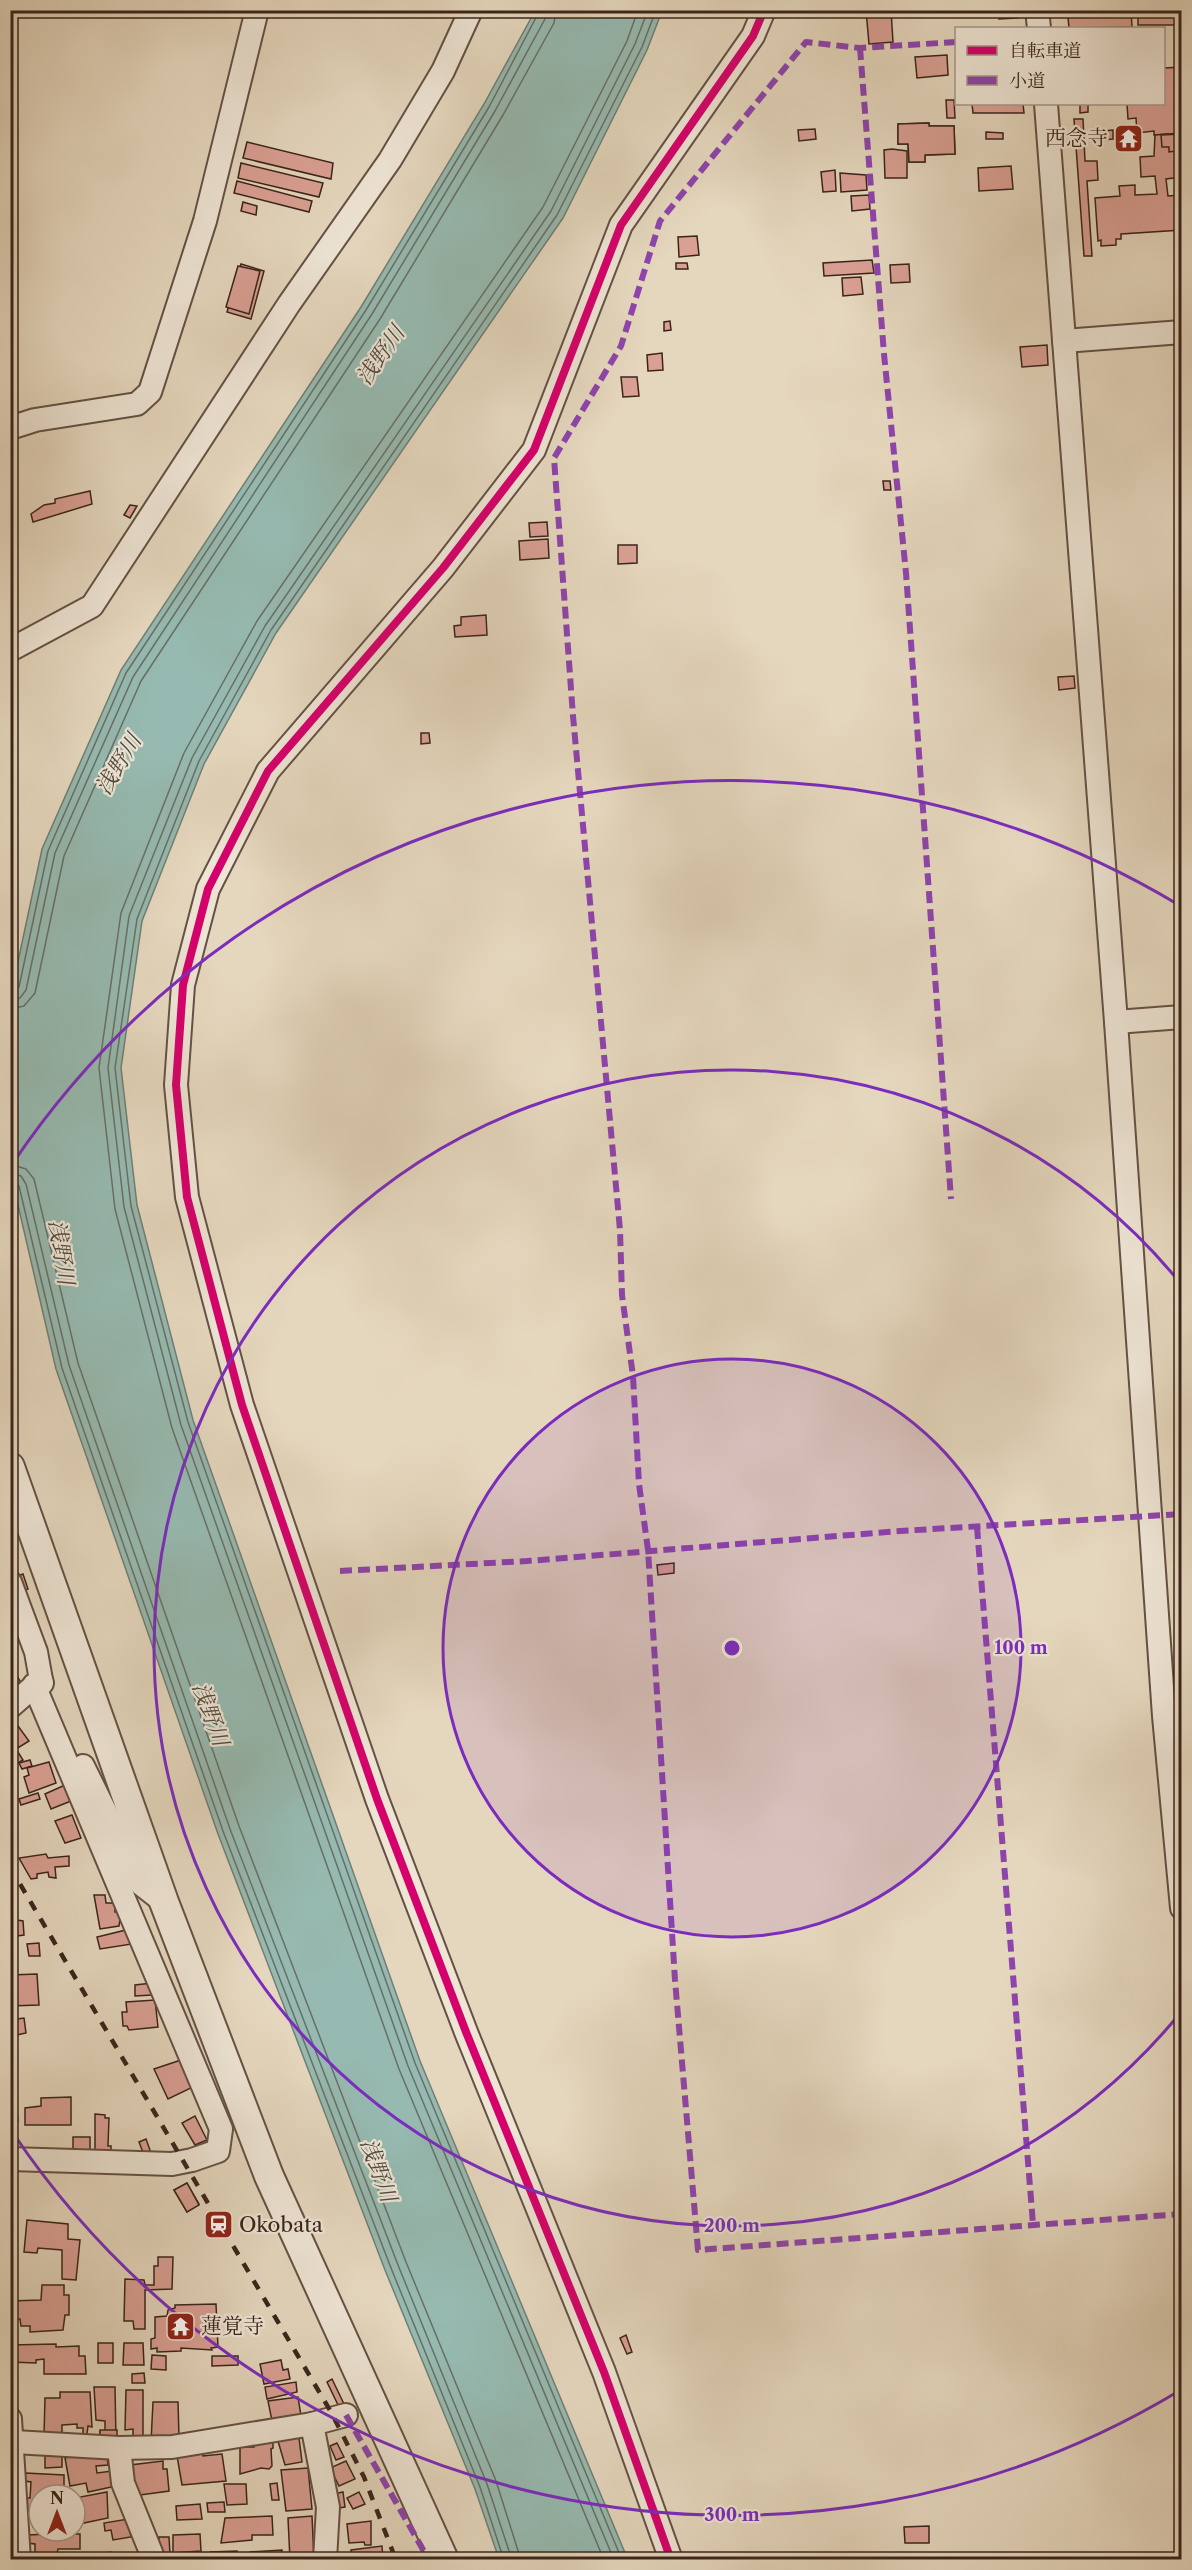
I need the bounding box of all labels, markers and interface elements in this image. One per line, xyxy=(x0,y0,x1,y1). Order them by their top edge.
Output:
legend xyxy=(955,27,1165,105)
text: 自転車道 xyxy=(1009,40,1081,62)
text: 小道 xyxy=(1009,70,1045,92)
temple icon: 西念寺 xyxy=(1113,122,1145,154)
place label: 西念寺 xyxy=(1045,125,1108,150)
water label: 浅野川 xyxy=(350,319,412,390)
water label: 浅野川 xyxy=(90,727,148,800)
water label: 浅野川 xyxy=(43,1217,80,1289)
text: 100 m xyxy=(994,1637,1048,1659)
centre of rings xyxy=(722,1638,742,1658)
water label: 浅野川 xyxy=(187,1679,235,1752)
water label: 浅野川 xyxy=(355,2135,403,2208)
station icon: Okobata xyxy=(202,2209,234,2241)
place label: Okobata xyxy=(239,2212,324,2237)
text: 200 m xyxy=(704,2215,760,2237)
temple icon: 蓮覚寺 xyxy=(164,2310,196,2342)
place label: 蓮覚寺 xyxy=(201,2313,264,2338)
north arrow xyxy=(27,2483,87,2543)
text: N xyxy=(50,2488,64,2508)
text: 300 m xyxy=(704,2504,760,2526)

